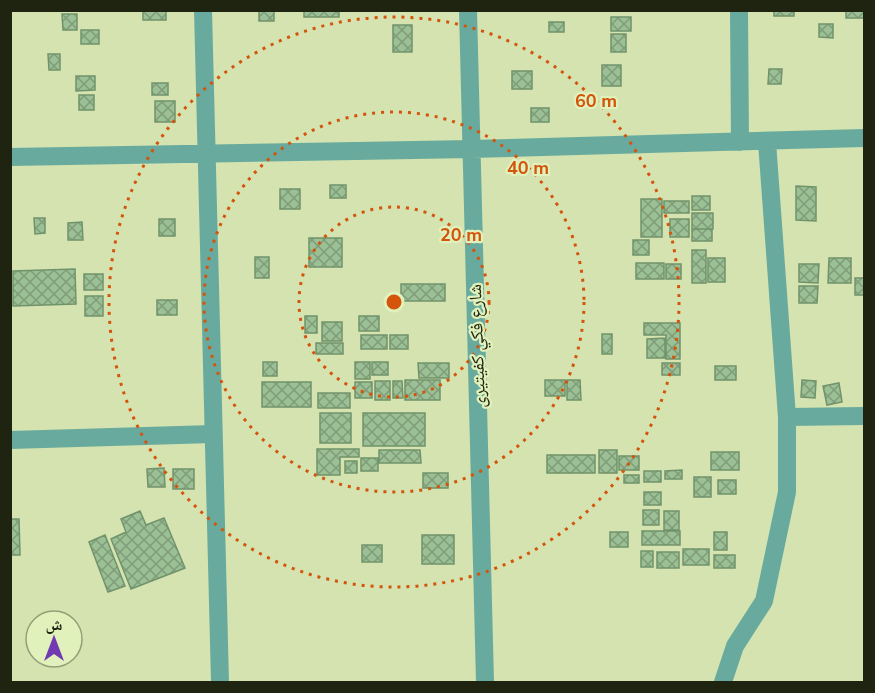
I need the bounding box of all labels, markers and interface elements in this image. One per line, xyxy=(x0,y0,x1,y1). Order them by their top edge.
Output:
text: 60 m xyxy=(575,89,617,113)
text: 40 m xyxy=(507,156,549,180)
text: 20 m xyxy=(440,223,482,247)
street label: شارع فكي كفيتيرى xyxy=(463,284,494,408)
centre of rings xyxy=(384,292,404,312)
north arrow xyxy=(24,609,84,669)
text: ش xyxy=(46,614,63,636)

